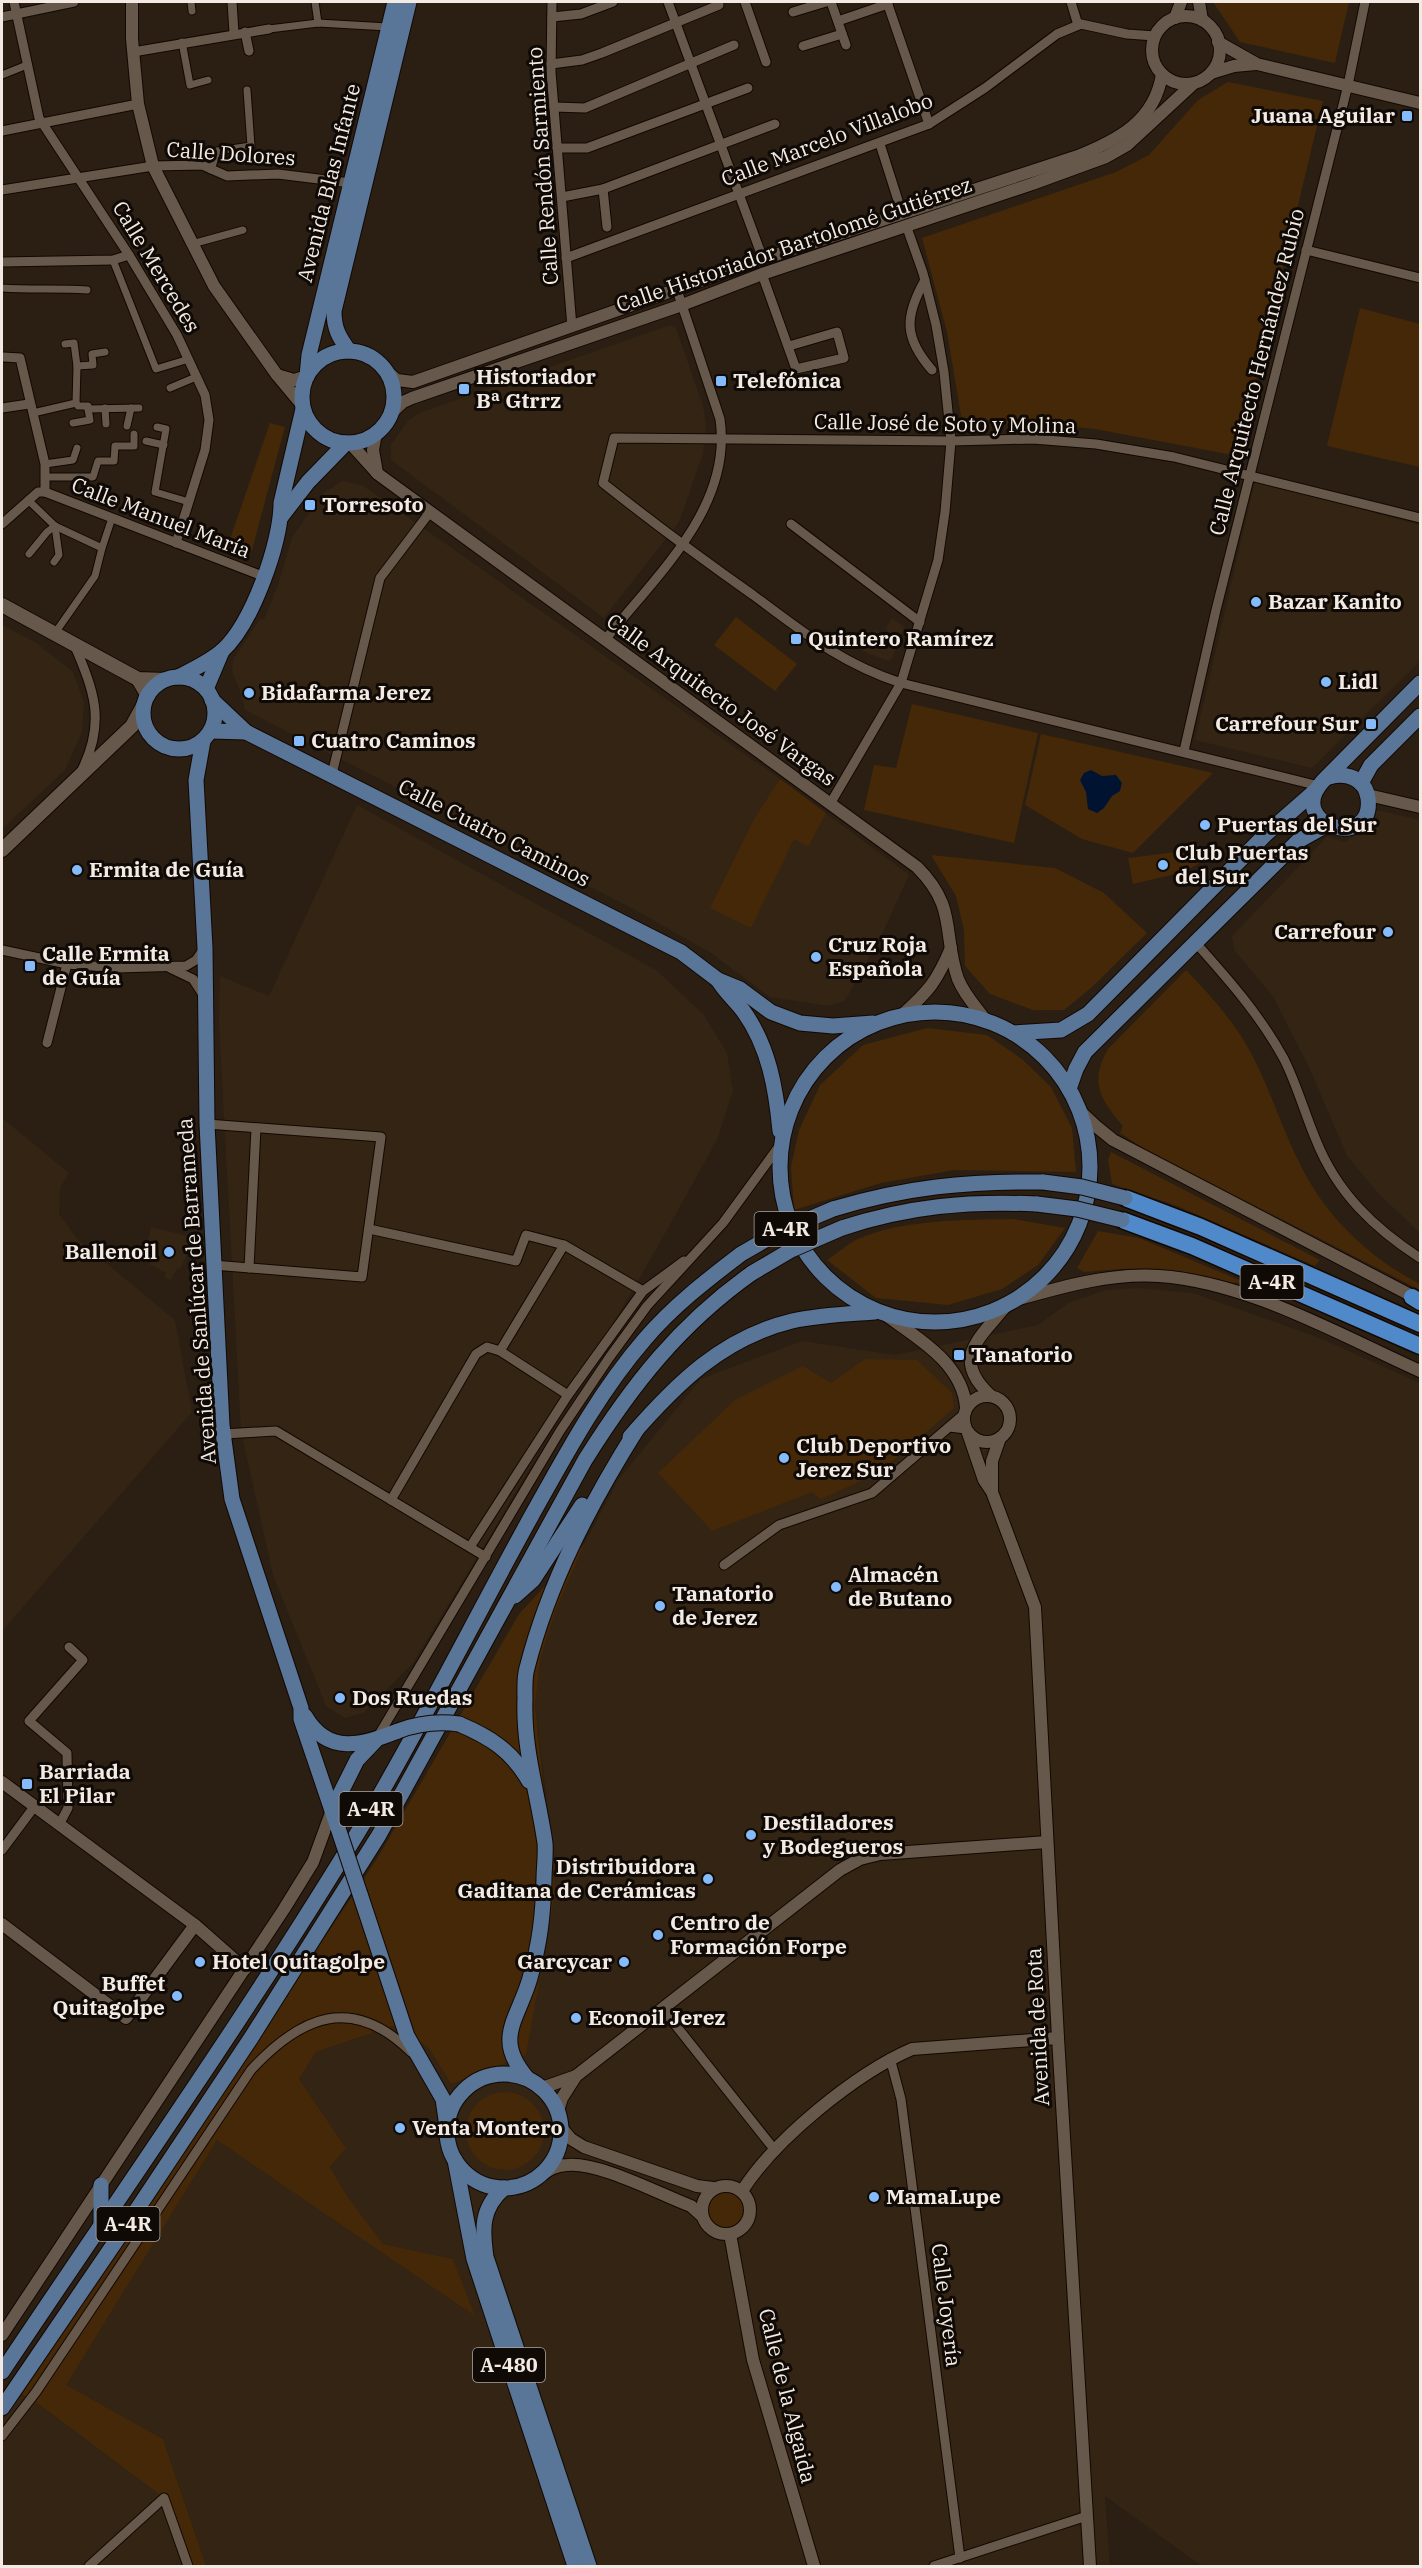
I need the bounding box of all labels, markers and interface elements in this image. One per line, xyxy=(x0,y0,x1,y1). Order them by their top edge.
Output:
street label: Calle Rendón Sarmiento xyxy=(520,46,564,286)
street label: Avenida Blas Infante xyxy=(290,81,366,285)
street label: Calle Marcelo Villalobo xyxy=(717,86,936,192)
place label: Juana Aguilar xyxy=(1251,101,1396,129)
marker: Juana Aguilar xyxy=(1400,109,1414,123)
street label: Calle Dolores xyxy=(166,135,297,171)
street label: Calle Historiador Bartolomé Gutiérrez xyxy=(612,170,975,318)
street label: Calle Mercedes xyxy=(107,195,207,337)
street label: Calle Arquitecto Hernández Rubio xyxy=(1202,205,1310,538)
place label: Historiador Bª Gtrrz xyxy=(476,362,597,414)
place label: Telefónica xyxy=(733,366,841,394)
marker: Telefónica xyxy=(714,374,728,388)
marker: Historiador Bª Gtrrz xyxy=(457,382,471,396)
street label: Calle José de Soto y Molina xyxy=(814,407,1076,439)
street label: Calle Manuel María xyxy=(68,470,255,564)
place label: Torresoto xyxy=(322,490,424,518)
marker: Torresoto xyxy=(303,498,317,512)
place label: Bazar Kanito xyxy=(1268,587,1402,615)
marker: Bazar Kanito xyxy=(1249,595,1263,609)
street label: Calle Arquitecto José Vargas xyxy=(601,606,842,792)
place label: Quintero Ramírez xyxy=(808,624,994,652)
marker: Quintero Ramírez xyxy=(789,632,803,646)
place label: Lidl xyxy=(1338,667,1378,695)
marker: Lidl xyxy=(1319,675,1333,689)
place label: Bidafarma Jerez xyxy=(261,678,431,706)
marker: Bidafarma Jerez xyxy=(242,686,256,700)
place label: Carrefour Sur xyxy=(1215,709,1360,737)
marker: Carrefour Sur xyxy=(1364,717,1378,731)
place label: Cuatro Caminos xyxy=(311,726,476,754)
marker: Cuatro Caminos xyxy=(292,734,306,748)
street label: Calle Cuatro Caminos xyxy=(394,772,595,893)
place label: Puertas del Sur xyxy=(1217,810,1377,838)
marker: Puertas del Sur xyxy=(1198,818,1212,832)
place label: Club Puertas del Sur xyxy=(1175,838,1308,890)
place label: Ermita de Guía xyxy=(89,855,244,883)
marker: Club Puertas del Sur xyxy=(1156,858,1170,872)
marker: Ermita de Guía xyxy=(70,863,84,877)
place label: Carrefour xyxy=(1274,917,1377,945)
marker: Carrefour xyxy=(1381,925,1395,939)
place label: Cruz Roja Española xyxy=(828,930,927,982)
place label: Calle Ermita de Guía xyxy=(42,939,170,991)
marker: Cruz Roja Española xyxy=(809,950,823,964)
marker: Calle Ermita de Guía xyxy=(23,959,37,973)
street label: Avenida de Sanlúcar de Barrameda xyxy=(170,1117,222,1465)
road number: A-4R xyxy=(754,1212,818,1246)
place label: Ballenoil xyxy=(65,1237,157,1265)
marker: Ballenoil xyxy=(162,1245,176,1259)
road number: A-4R xyxy=(1240,1265,1304,1299)
place label: Tanatorio xyxy=(971,1340,1073,1368)
marker: Tanatorio xyxy=(952,1348,966,1362)
place label: Club Deportivo Jerez Sur xyxy=(796,1431,951,1483)
marker: Club Deportivo Jerez Sur xyxy=(777,1451,791,1465)
place label: Almacén de Butano xyxy=(848,1560,952,1612)
place label: Tanatorio de Jerez xyxy=(672,1579,774,1631)
marker: Almacén de Butano xyxy=(829,1580,843,1594)
marker: Tanatorio de Jerez xyxy=(653,1599,667,1613)
place label: Dos Ruedas xyxy=(352,1683,472,1711)
marker: Dos Ruedas xyxy=(333,1691,347,1705)
place label: Barriada El Pilar xyxy=(39,1757,131,1809)
marker: Barriada El Pilar xyxy=(20,1777,34,1791)
road number: A-4R xyxy=(340,1792,403,1826)
place label: Destiladores y Bodegueros xyxy=(762,1808,903,1860)
marker: Destiladores y Bodegueros xyxy=(744,1828,758,1842)
place label: Distribuidora Gaditana de Cerámicas xyxy=(457,1852,696,1904)
marker: Distribuidora Gaditana de Cerámicas xyxy=(701,1872,715,1886)
place label: Centro de Formación Forpe xyxy=(670,1908,847,1960)
marker: Centro de Formación Forpe xyxy=(651,1928,665,1942)
place label: Hotel Quitagolpe xyxy=(212,1947,385,1975)
place label: Garcycar xyxy=(517,1947,613,1975)
street label: Avenida de Rota xyxy=(1019,1947,1055,2107)
marker: Hotel Quitagolpe xyxy=(193,1955,207,1969)
marker: Garcycar xyxy=(617,1955,631,1969)
place label: Buffet Quitagolpe xyxy=(53,1969,165,2021)
marker: Buffet Quitagolpe xyxy=(170,1989,184,2003)
place label: Econoil Jerez xyxy=(588,2003,725,2031)
marker: Econoil Jerez xyxy=(569,2011,583,2025)
place label: Venta Montero xyxy=(412,2113,563,2141)
marker: Venta Montero xyxy=(393,2121,407,2135)
place label: MamaLupe xyxy=(886,2182,1001,2210)
marker: MamaLupe xyxy=(867,2190,881,2204)
road number: A-4R xyxy=(96,2207,160,2241)
street label: Calle Joyería xyxy=(926,2241,968,2368)
street label: Calle de la Algaida xyxy=(753,2305,823,2486)
road number: A-480 xyxy=(473,2348,545,2382)

